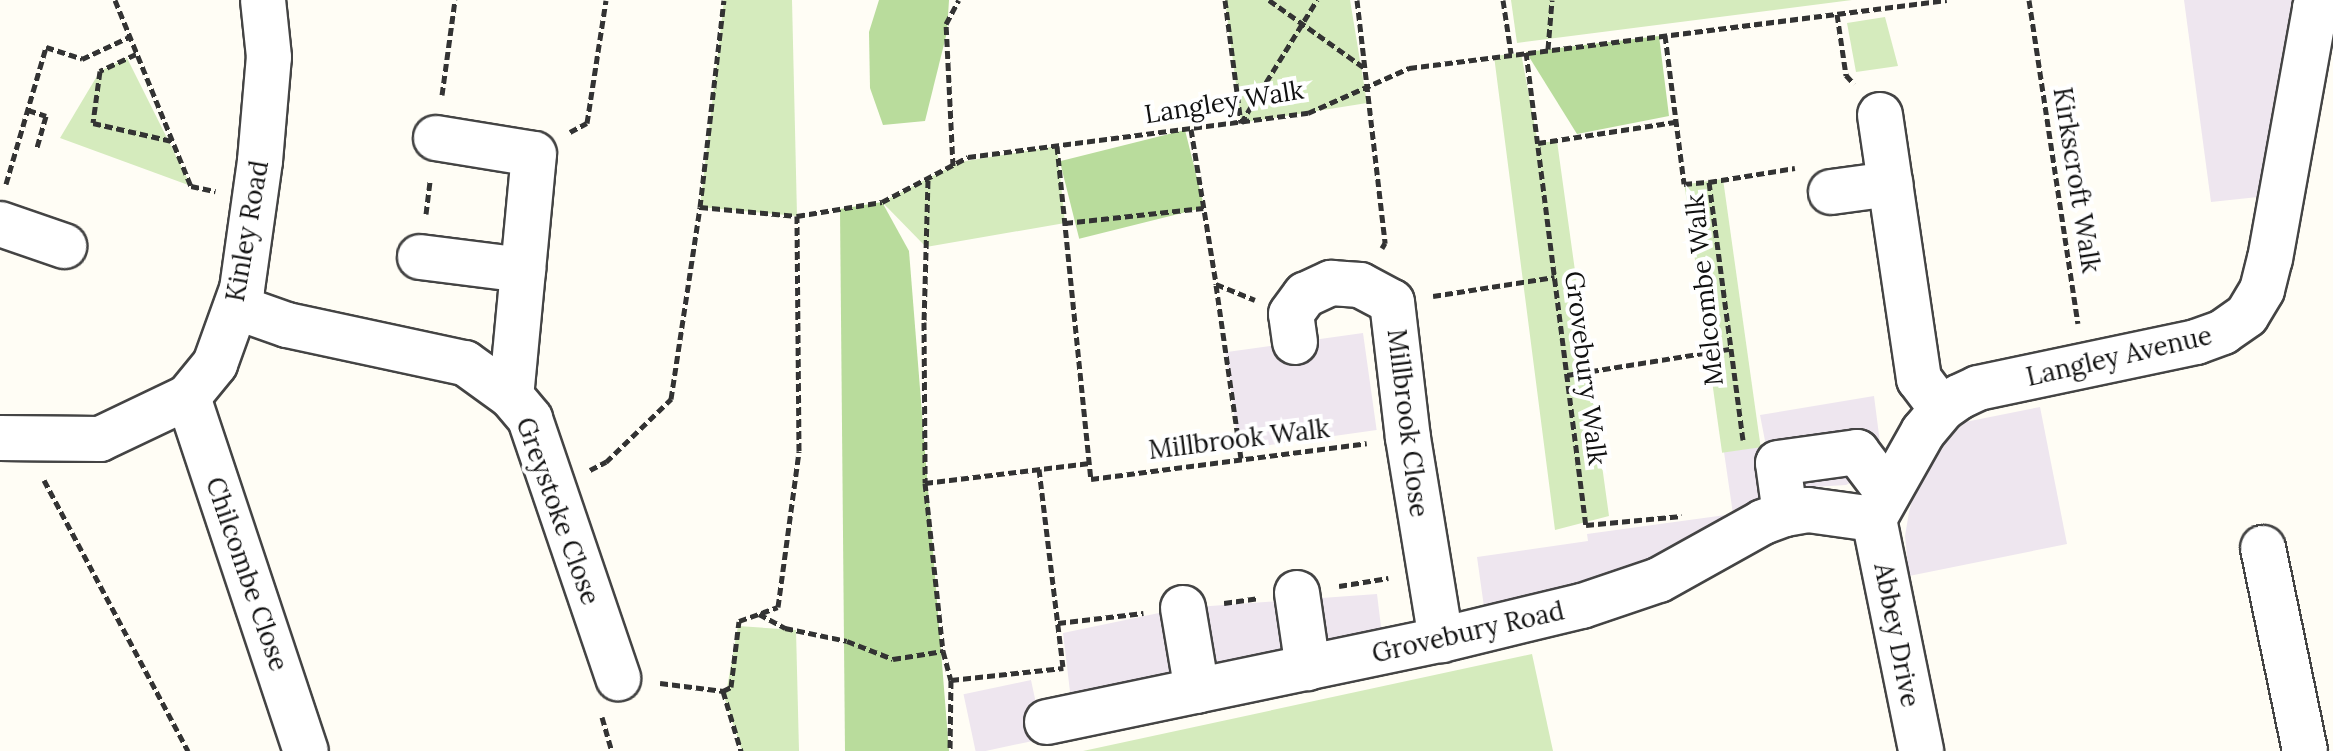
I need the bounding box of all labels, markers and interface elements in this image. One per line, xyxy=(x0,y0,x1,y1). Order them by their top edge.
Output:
street label: Langley Walk xyxy=(1142,74,1306,130)
street label: Kirkscroft Walk xyxy=(2047,85,2107,275)
street label: Kinley Road xyxy=(219,158,275,304)
street label: Melcombe Walk xyxy=(1678,193,1730,387)
street label: Grovebury Walk xyxy=(1559,269,1613,467)
street label: Langley Avenue xyxy=(2023,319,2215,393)
street label: Millbrook Close xyxy=(1381,327,1435,519)
street label: Millbrook Walk xyxy=(1147,412,1331,466)
street label: Greystoke Close xyxy=(510,413,606,609)
street label: Chilcombe Close xyxy=(199,473,295,675)
street label: Abbey Drive xyxy=(1868,560,1926,710)
street label: Grovebury Road xyxy=(1369,595,1567,669)

